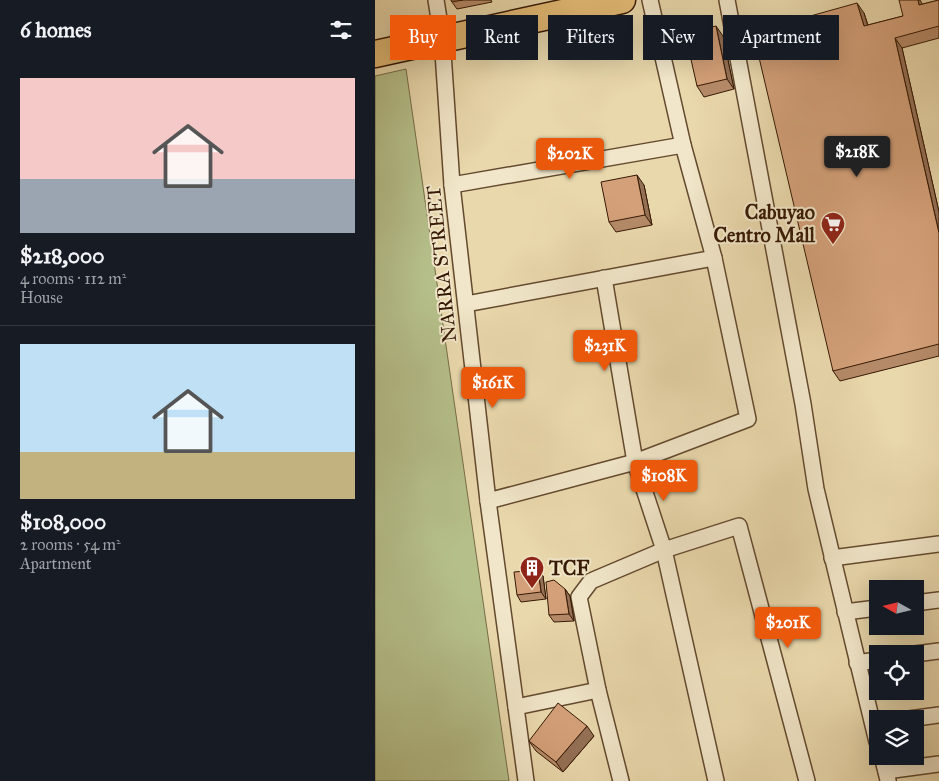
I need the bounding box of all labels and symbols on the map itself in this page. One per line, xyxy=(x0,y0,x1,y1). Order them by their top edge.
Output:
pin: $218K xyxy=(822,136,892,178)
pin: $202K xyxy=(535,138,605,180)
street label: NARRA STREET xyxy=(421,184,461,344)
place label: Cabuyao Centro Mall xyxy=(713,200,816,247)
supermarket icon: Cabuyao Centro Mall xyxy=(820,211,846,245)
pin: $231K xyxy=(570,330,640,372)
pin: $161K xyxy=(458,366,528,409)
pin: $108K xyxy=(629,460,699,502)
building icon: TCF xyxy=(519,555,545,589)
place label: TCF xyxy=(548,556,590,580)
north arrow xyxy=(869,580,924,635)
pin: $201K xyxy=(753,606,823,649)

